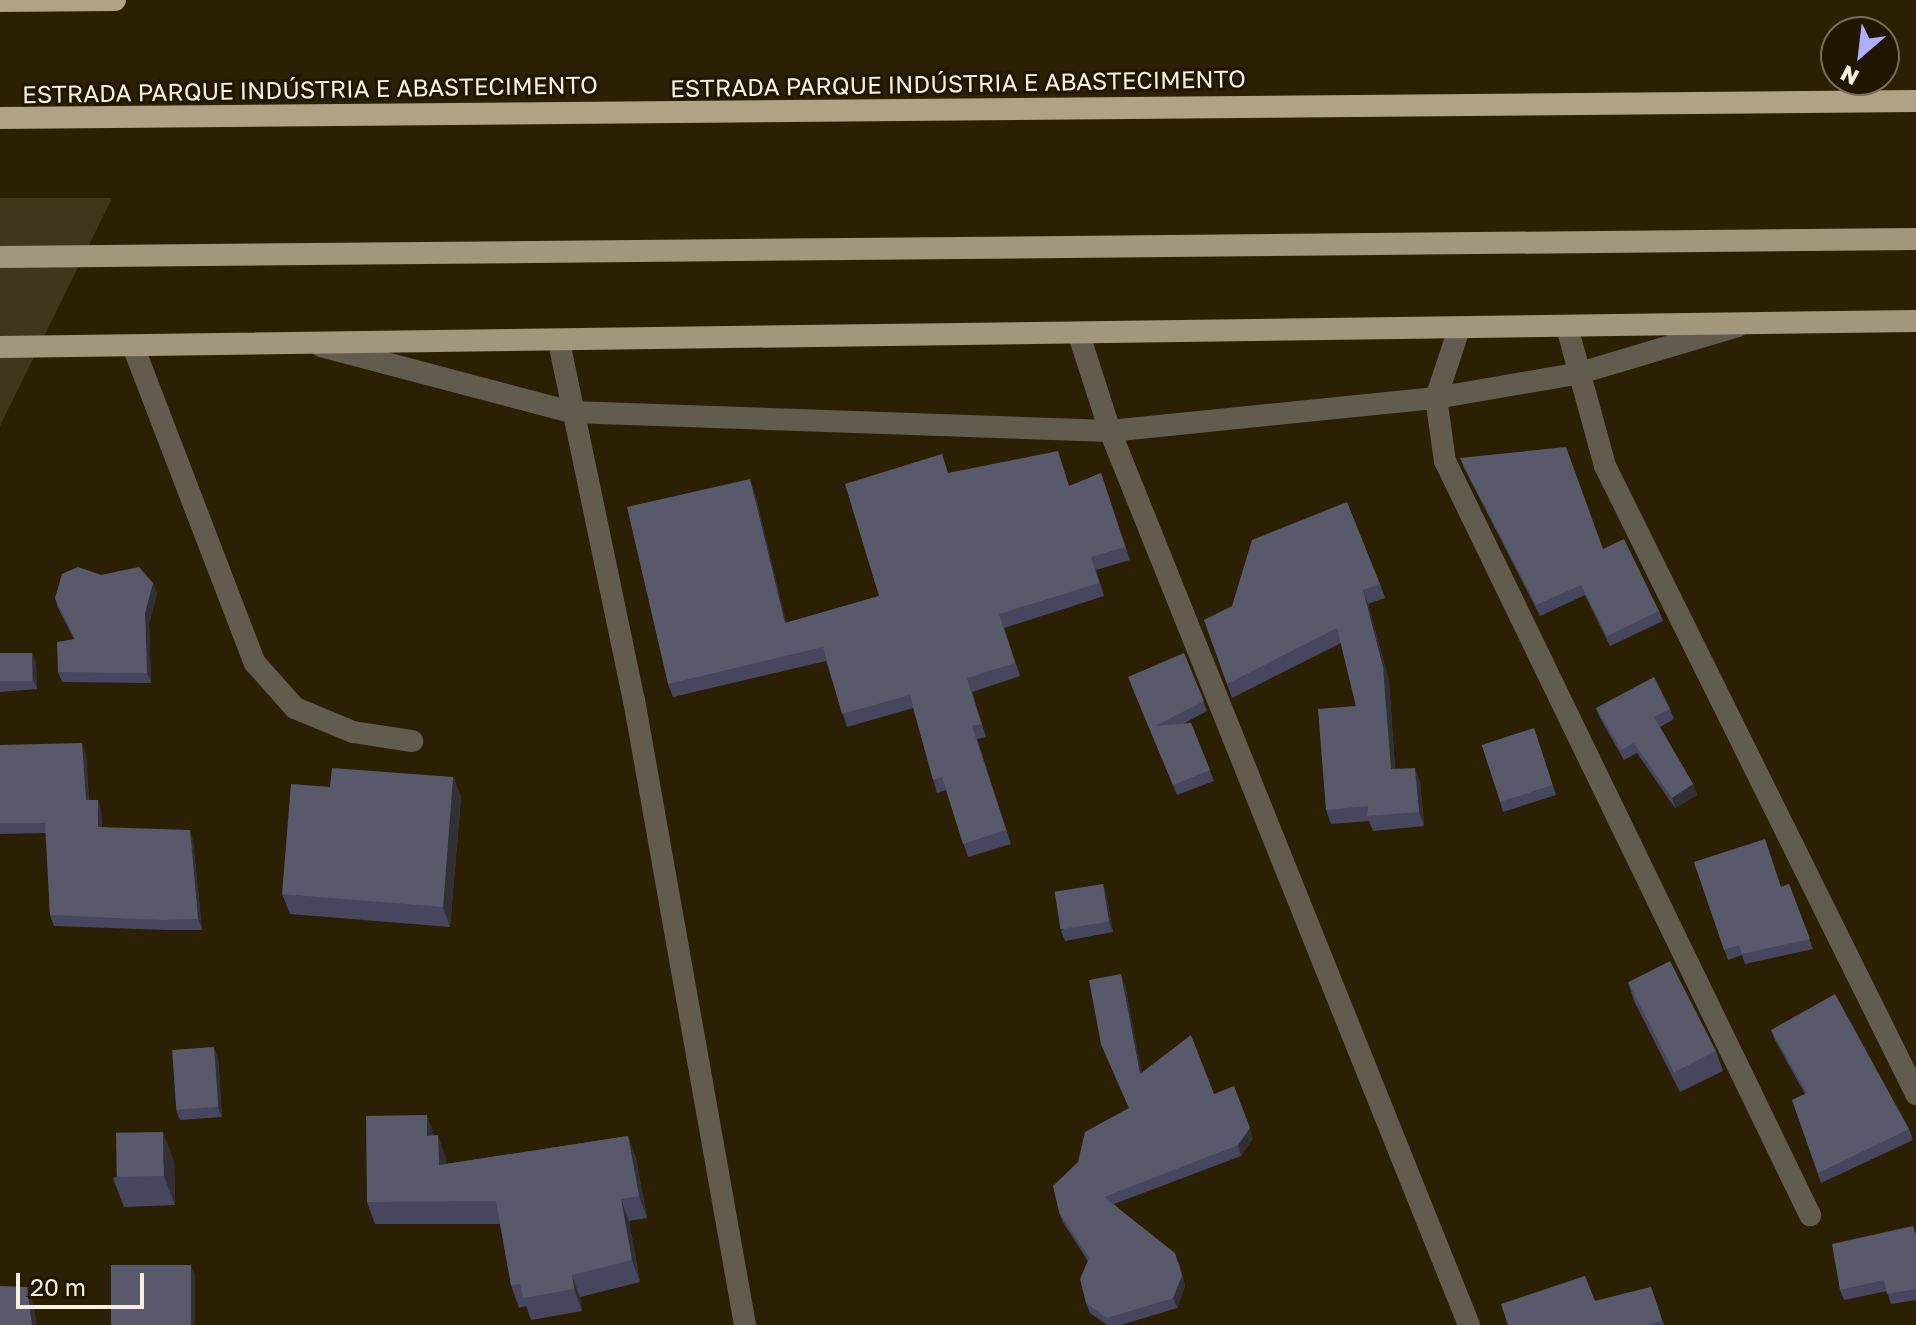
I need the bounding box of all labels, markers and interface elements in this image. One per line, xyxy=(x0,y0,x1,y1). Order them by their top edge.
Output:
north arrow xyxy=(1820,16,1900,96)
text: N xyxy=(1836,60,1863,92)
street label: ESTRADA PARQUE INDÚSTRIA E ABASTECIMENTO xyxy=(670,64,1246,102)
street label: ESTRADA PARQUE INDÚSTRIA E ABASTECIMENTO xyxy=(22,70,598,108)
scale bar xyxy=(20,1257,148,1307)
text: 20 m xyxy=(30,1272,86,1301)

